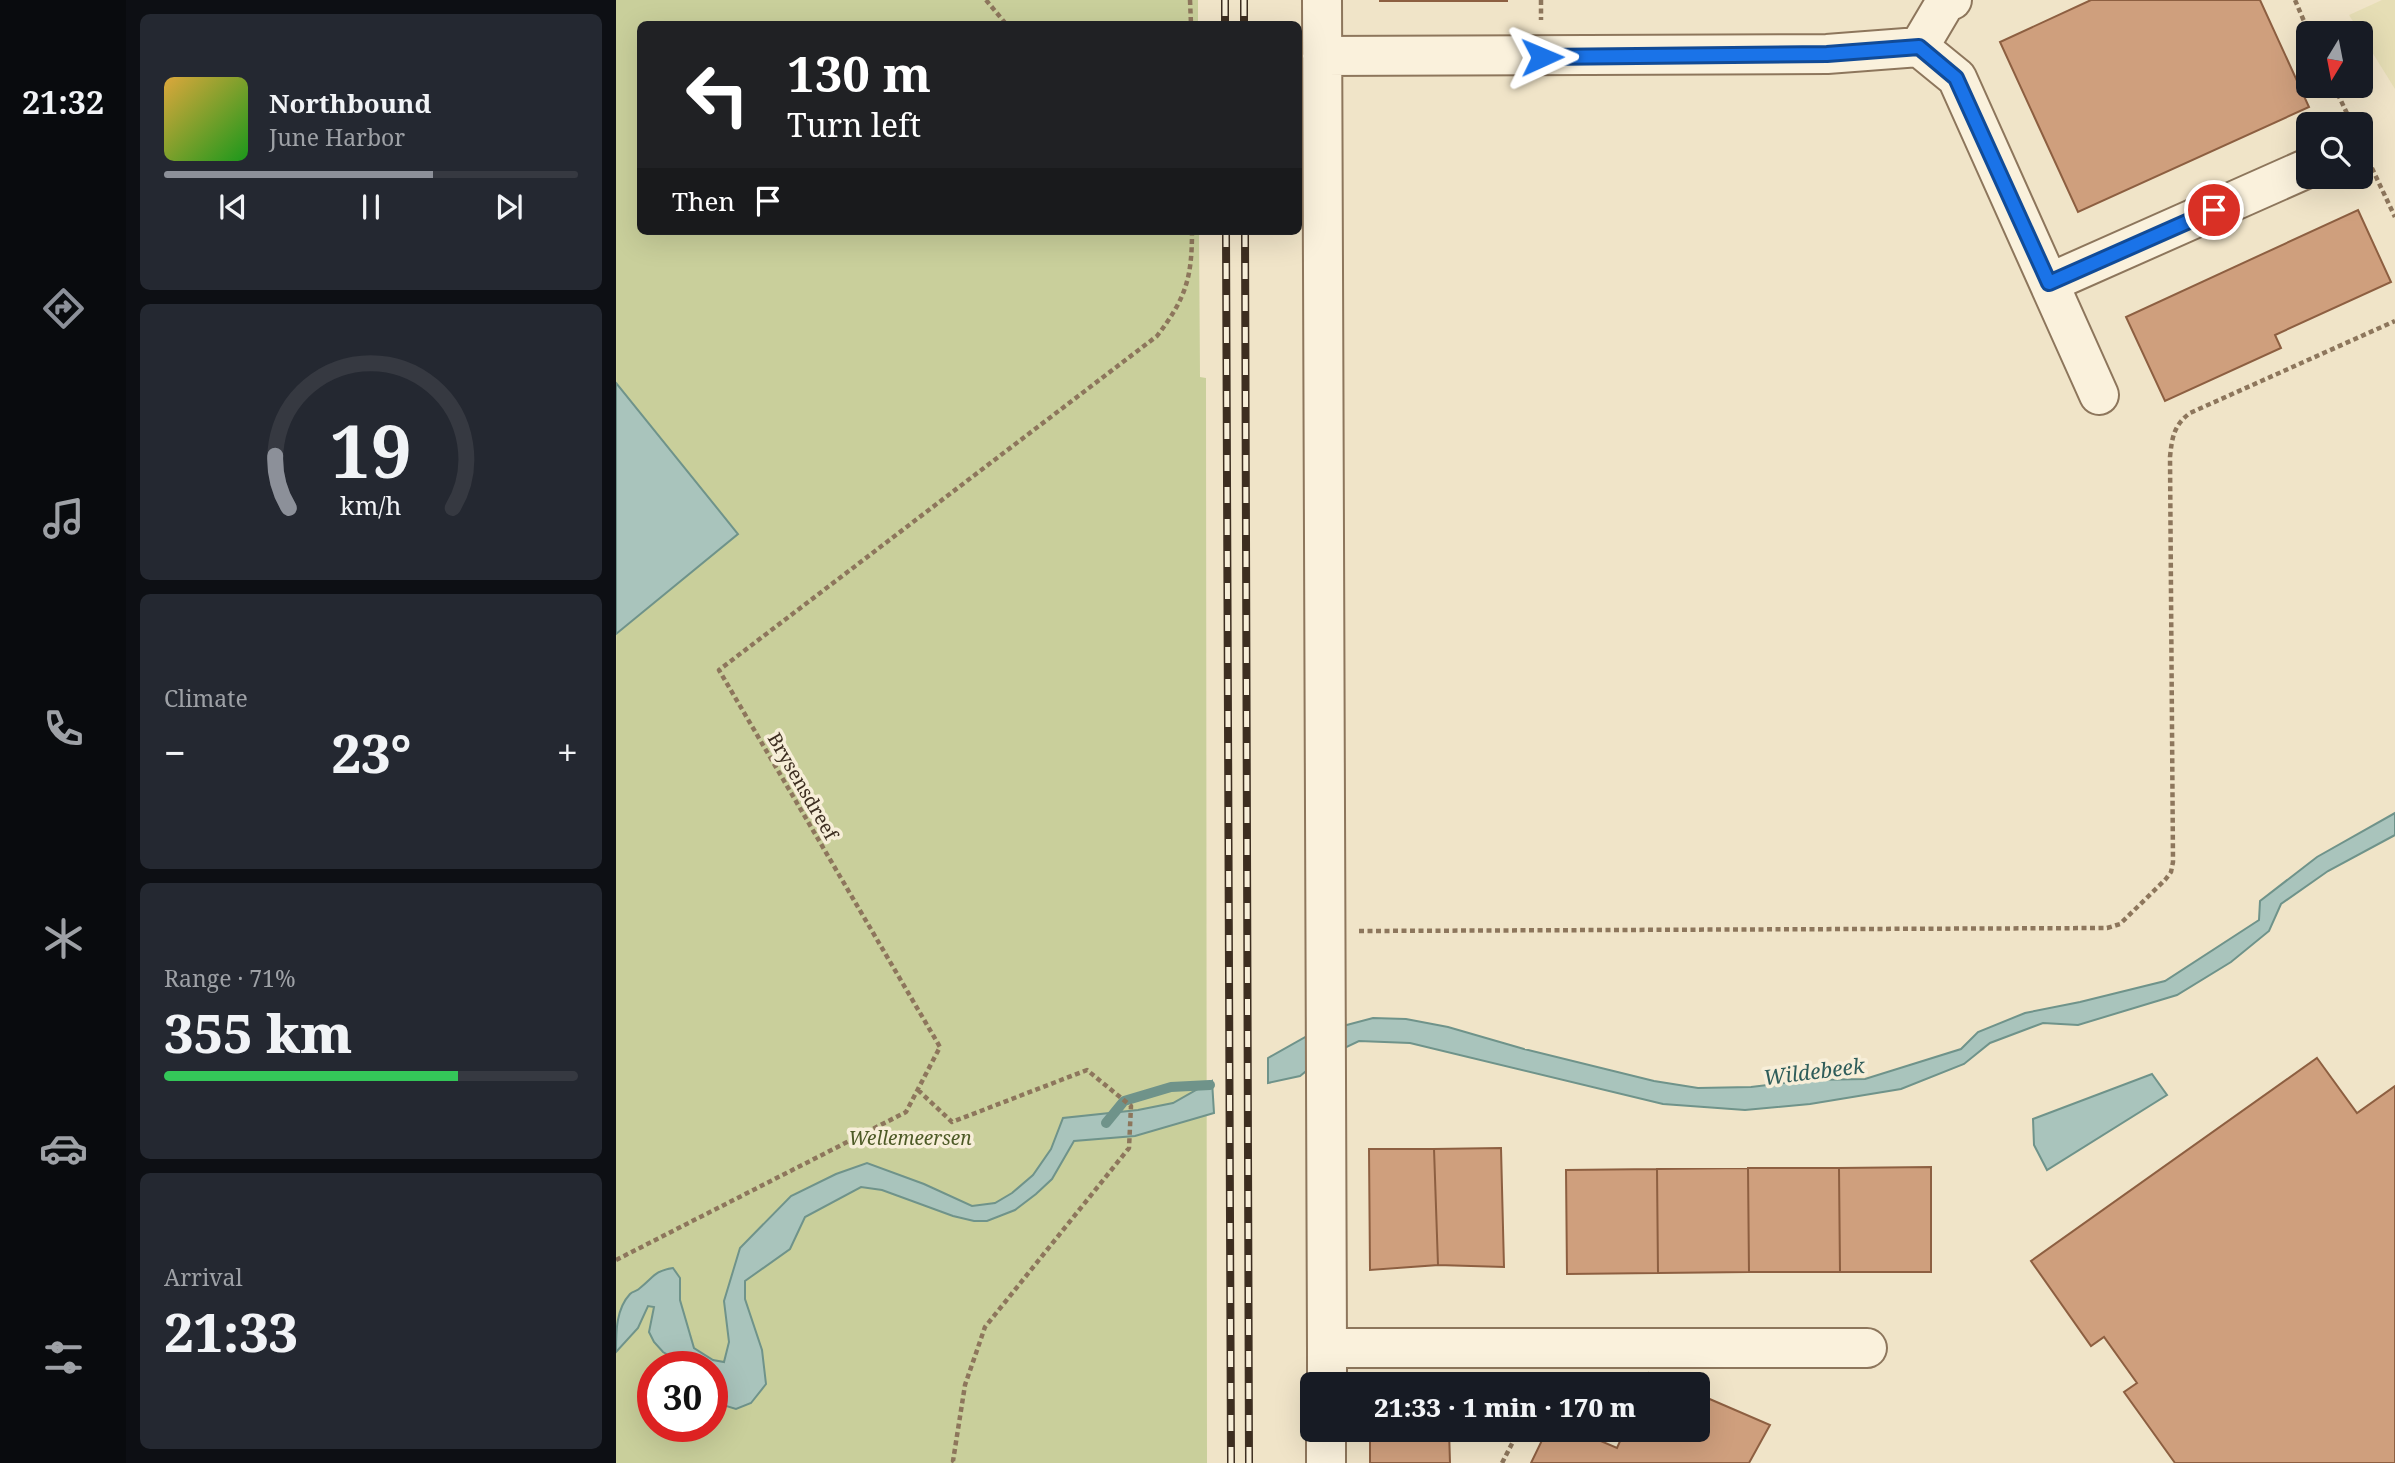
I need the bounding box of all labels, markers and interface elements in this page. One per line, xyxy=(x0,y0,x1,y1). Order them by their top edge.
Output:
position arrow xyxy=(1505,20,1579,94)
north arrow xyxy=(2296,21,2373,98)
map controls xyxy=(2296,21,2373,189)
text: 130 m xyxy=(787,40,931,106)
icon: left xyxy=(672,49,763,140)
text: 21:32 xyxy=(22,80,104,123)
text: Northbound xyxy=(269,85,431,121)
text: Turn left xyxy=(787,103,921,146)
button: search xyxy=(2296,112,2373,189)
text: June Harbor xyxy=(269,121,405,153)
pin xyxy=(2184,180,2244,240)
icon: arrive xyxy=(749,182,787,220)
text: Then xyxy=(672,183,735,219)
icon: previous xyxy=(214,188,252,226)
icon: pause xyxy=(352,188,390,226)
icon: next xyxy=(490,188,528,226)
icon: arrive xyxy=(2195,191,2233,229)
icon: directions xyxy=(39,284,88,333)
text: 19 xyxy=(330,400,412,499)
text: km/h xyxy=(340,487,402,521)
icon: music xyxy=(39,494,88,543)
text: Climate xyxy=(164,682,248,714)
icon: phone xyxy=(39,704,88,753)
text: 23° xyxy=(331,717,411,788)
text: − xyxy=(164,726,186,778)
text: + xyxy=(557,726,578,778)
street label: Brysensdreef xyxy=(762,728,845,846)
icon: climate xyxy=(39,914,88,963)
text: Range · 71% xyxy=(164,962,296,994)
text: 355 km xyxy=(164,997,352,1068)
water label: Wildebeek xyxy=(1762,1051,1867,1091)
icon: car xyxy=(39,1124,88,1173)
park label: Wellemeersen xyxy=(848,1125,972,1151)
text: Arrival xyxy=(164,1261,243,1293)
text: 21:33 xyxy=(164,1296,298,1367)
icon: filters xyxy=(39,1333,88,1382)
speed limit sign: 30 xyxy=(637,1351,728,1442)
text: 21:33 · 1 min · 170 m xyxy=(1374,1389,1636,1425)

